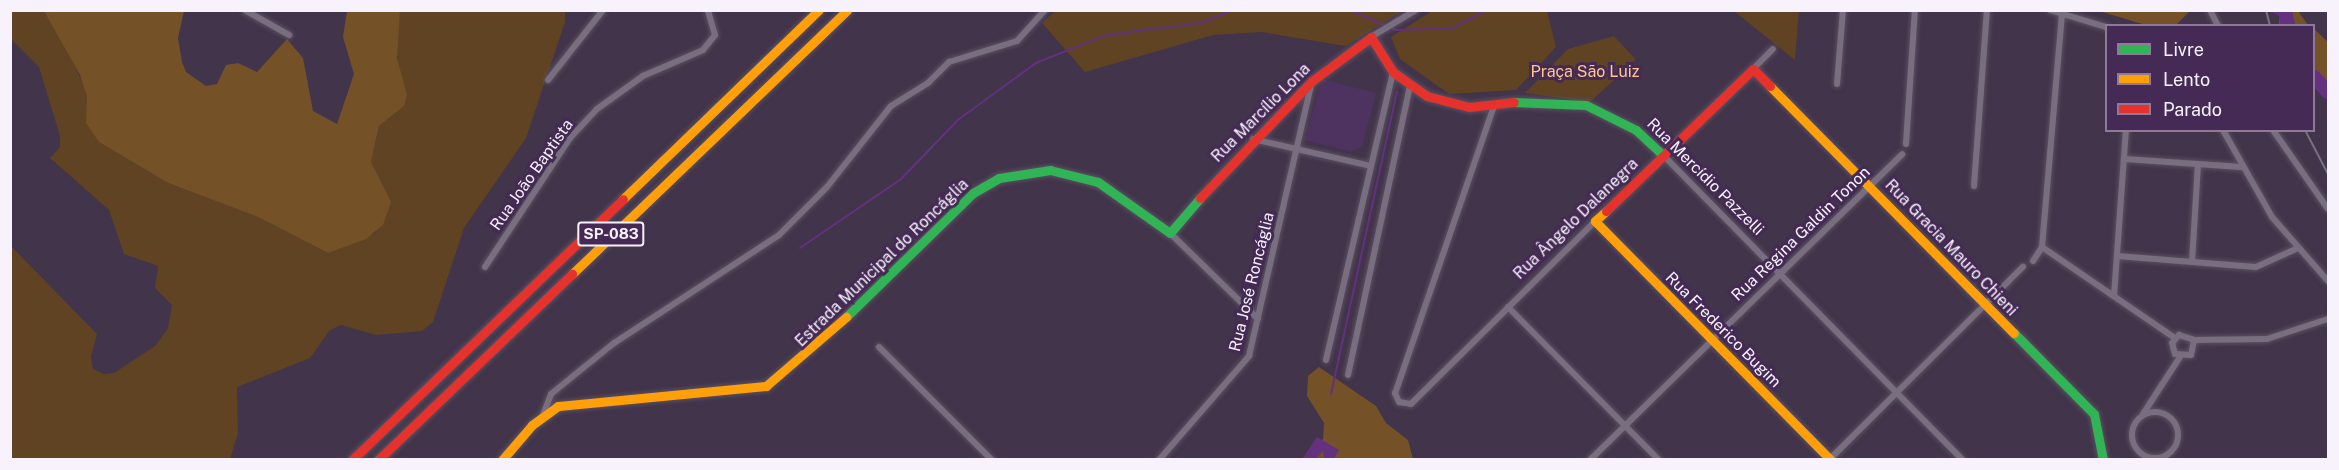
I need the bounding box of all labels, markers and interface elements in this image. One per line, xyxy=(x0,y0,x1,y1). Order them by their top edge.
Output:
legend xyxy=(2105,24,2315,132)
text: Livre xyxy=(2163,39,2204,60)
street label: Rua Marcílio Lona xyxy=(1208,60,1314,166)
park label: Praça São Luiz xyxy=(1530,62,1640,82)
text: Lento xyxy=(2163,69,2210,90)
text: Parado xyxy=(2163,99,2222,120)
street label: Rua Mercídio Pazzelli xyxy=(1642,114,1768,240)
street label: Rua João Baptista xyxy=(486,116,578,234)
street label: Rua Ângelo Dalanegra xyxy=(1510,154,1642,284)
street label: Rua Regina Galdin Tonon xyxy=(1728,163,1874,305)
street label: Estrada Municipal do Roncáglia xyxy=(791,175,973,351)
street label: Rua Gracia Mauro Chieni xyxy=(1881,176,2021,320)
street label: Rua José Roncáglia xyxy=(1225,210,1279,354)
road number: SP-083 xyxy=(576,222,646,246)
street label: Rua Frederico Bugim xyxy=(1661,268,1785,392)

